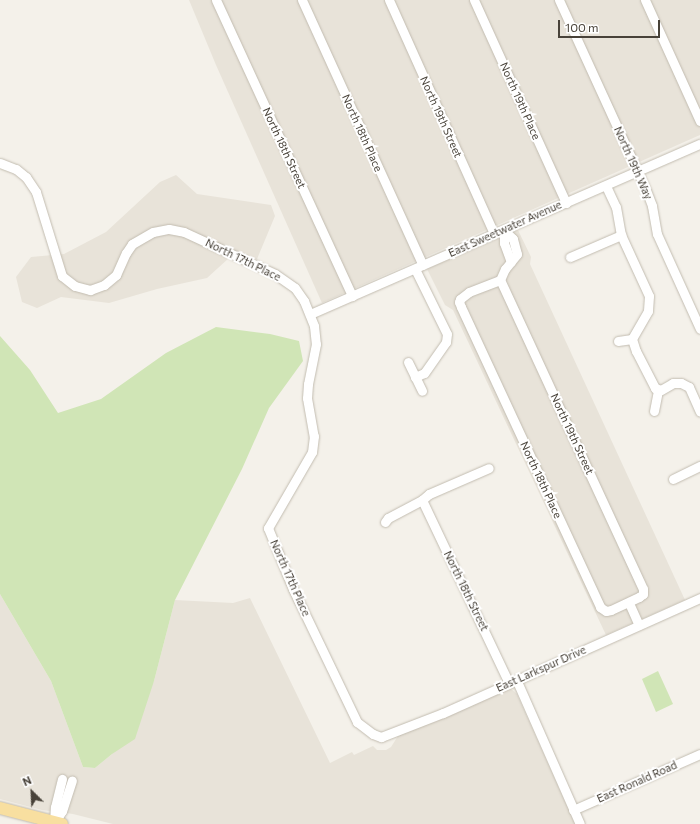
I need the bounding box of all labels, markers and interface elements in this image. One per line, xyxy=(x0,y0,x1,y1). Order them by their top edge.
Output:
scale bar xyxy=(560,12,662,38)
text: 100 m xyxy=(565,20,599,34)
street label: North 19th Place xyxy=(497,60,543,142)
street label: North 19th Street xyxy=(417,74,465,160)
street label: North 18th Place xyxy=(339,92,385,174)
street label: North 18th Street xyxy=(260,106,308,190)
street label: North 19th Way xyxy=(611,124,655,202)
street label: East Sweetwater Avenue xyxy=(446,198,564,260)
street label: North 17th Place xyxy=(203,236,283,284)
street label: North 19th Street xyxy=(548,392,596,476)
street label: North 18th Place xyxy=(517,440,565,520)
street label: North 17th Place xyxy=(267,538,313,618)
street label: North 18th Street xyxy=(441,549,491,633)
street label: East Larkspur Drive xyxy=(494,643,588,695)
street label: East Ronald Road xyxy=(595,758,679,806)
north arrow xyxy=(12,772,52,812)
text: N xyxy=(20,773,33,788)

